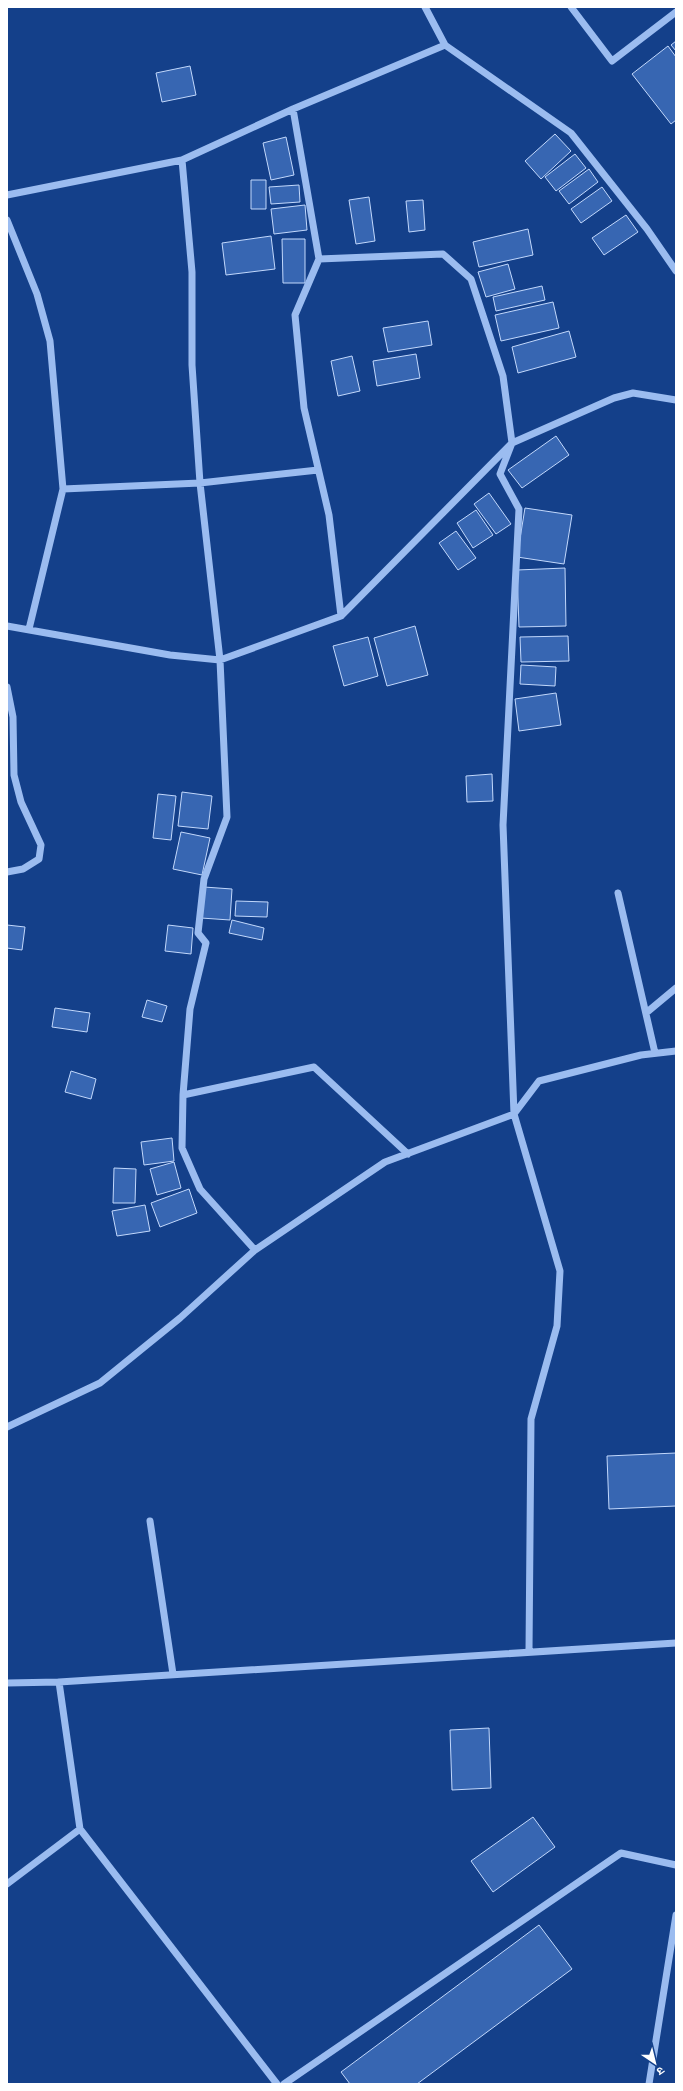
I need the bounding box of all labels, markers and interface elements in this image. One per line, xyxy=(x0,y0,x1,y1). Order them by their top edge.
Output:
north arrow xyxy=(635,2043,675,2083)
text: उ xyxy=(654,2064,667,2078)

